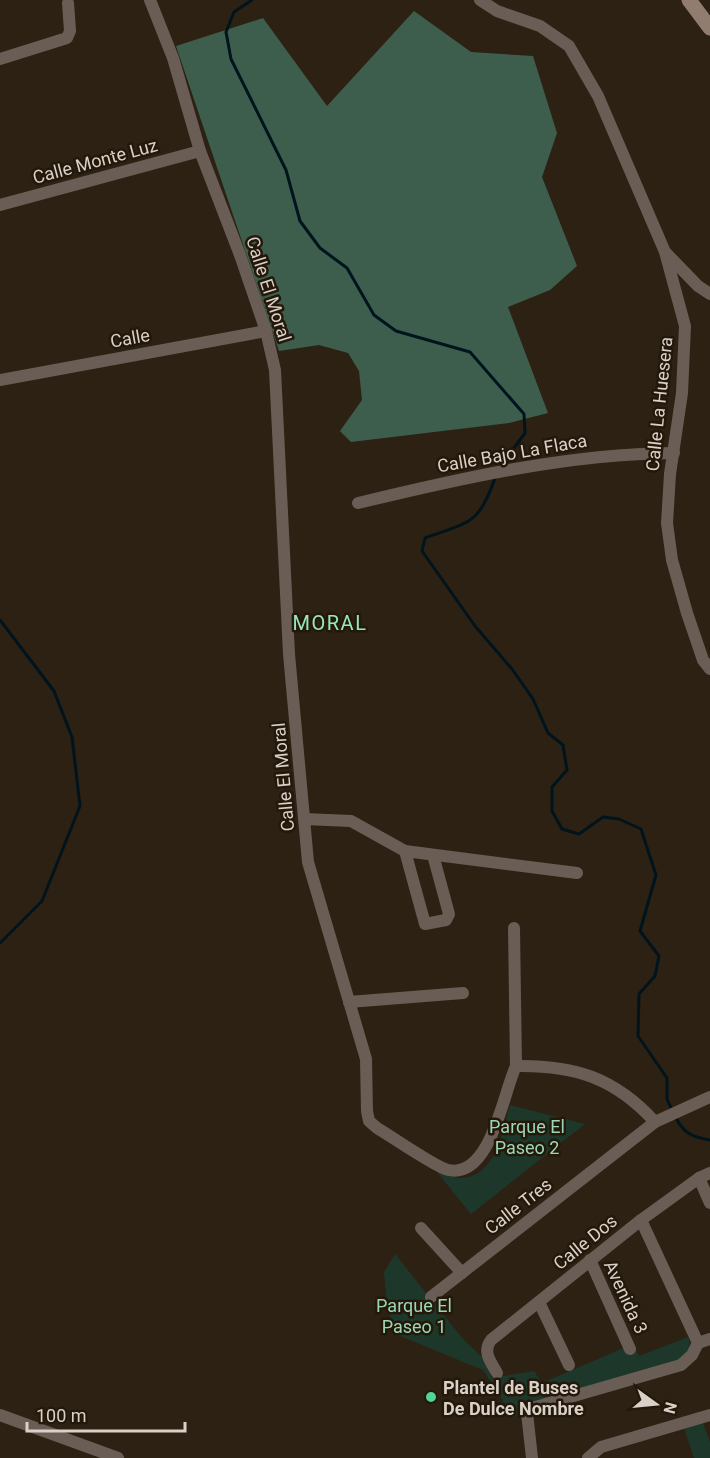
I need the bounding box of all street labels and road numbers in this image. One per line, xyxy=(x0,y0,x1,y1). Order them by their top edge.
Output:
street label: Calle Monte Luz xyxy=(30,134,160,188)
street label: Calle El Moral xyxy=(242,234,296,344)
street label: Calle xyxy=(109,324,151,352)
street label: Calle La Huesera xyxy=(642,336,676,472)
street label: Calle Bajo La Flaca xyxy=(436,429,588,477)
street label: Calle El Moral xyxy=(268,722,298,832)
street label: Calle Tres xyxy=(480,1173,556,1239)
street label: Calle Dos xyxy=(549,1210,621,1274)
street label: Avenida 3 xyxy=(600,1257,652,1337)

